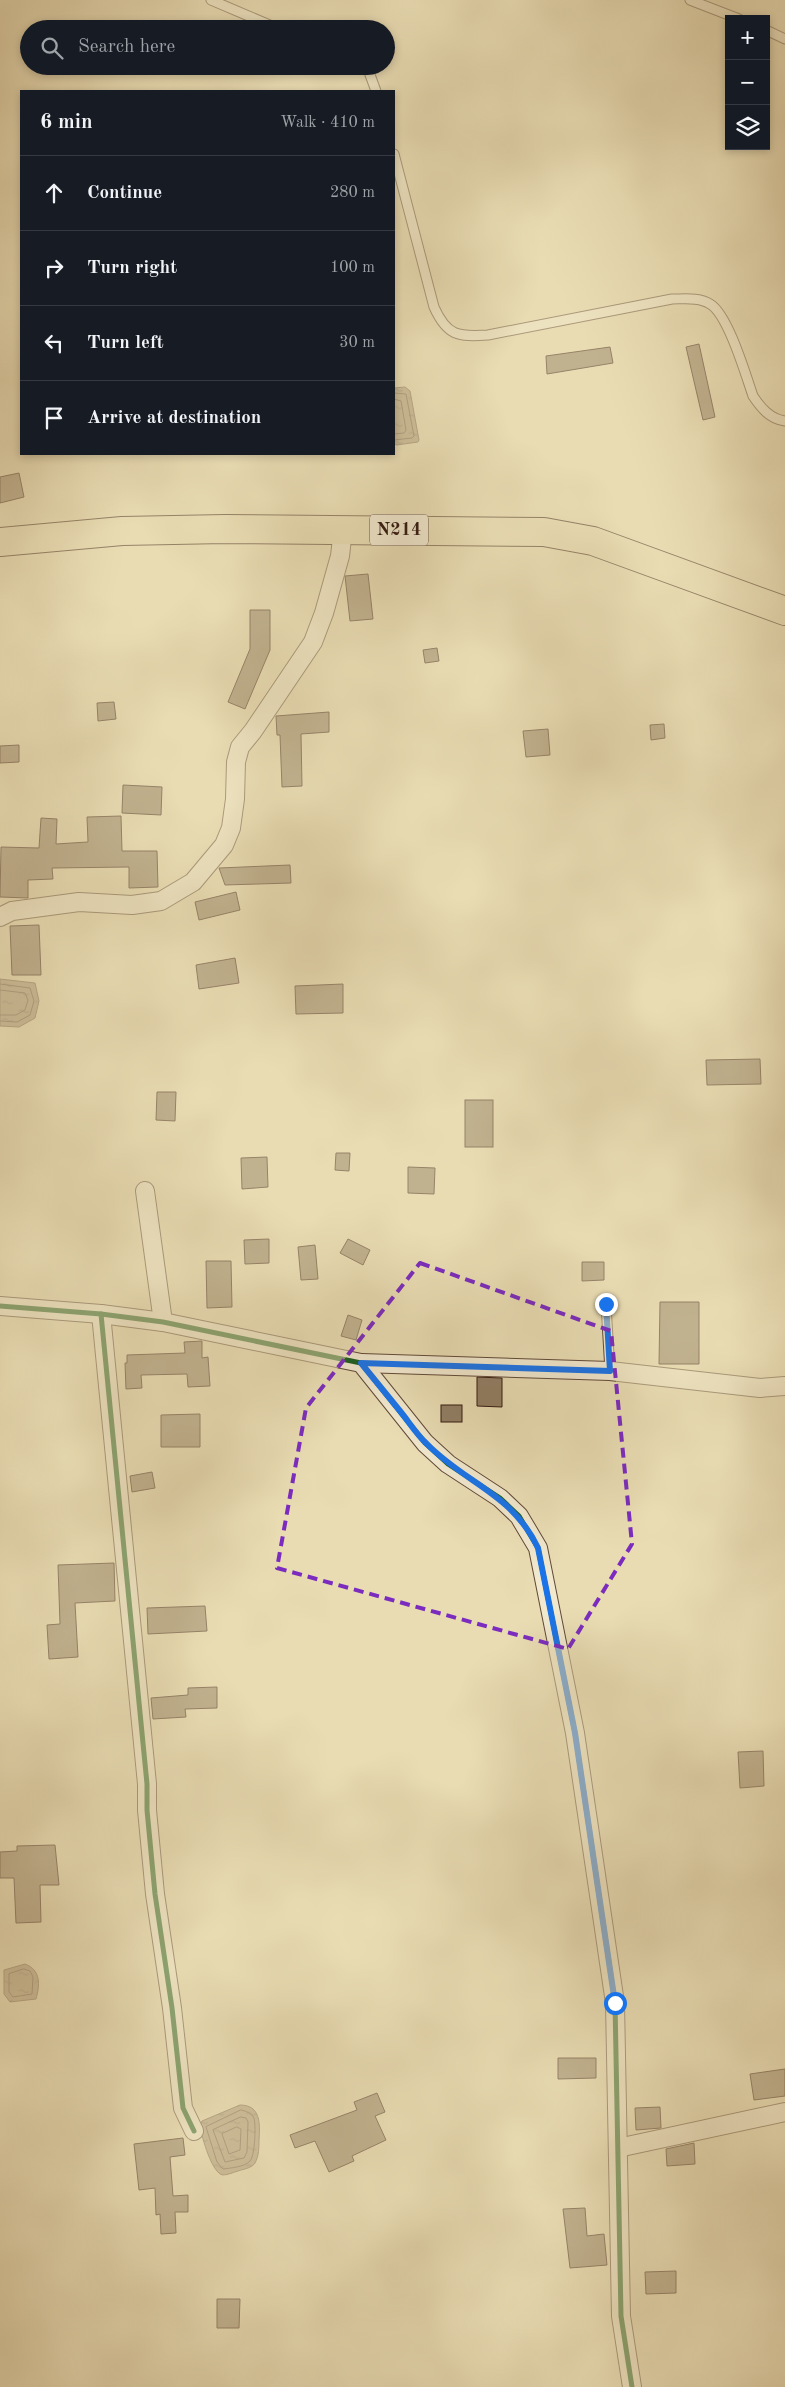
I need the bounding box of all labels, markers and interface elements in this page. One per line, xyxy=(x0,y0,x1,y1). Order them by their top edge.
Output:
map controls xyxy=(725,15,770,150)
button: + xyxy=(725,15,770,60)
search box xyxy=(20,20,395,75)
icon: search xyxy=(38,34,66,62)
text: Search here xyxy=(78,38,175,57)
button: − xyxy=(725,60,770,105)
button: layers xyxy=(725,105,770,150)
text: 6 min xyxy=(40,112,93,133)
text: Walk · 410 m xyxy=(280,115,375,131)
icon: ahead xyxy=(40,179,68,207)
text: Continue xyxy=(87,184,162,203)
text: 280 m xyxy=(330,185,375,201)
icon: right xyxy=(40,254,68,282)
text: Turn right xyxy=(87,259,177,278)
text: 100 m xyxy=(330,260,375,276)
icon: left xyxy=(40,329,68,357)
text: Turn left xyxy=(87,334,164,353)
text: 30 m xyxy=(339,335,375,351)
icon: arrive xyxy=(40,404,68,432)
text: Arrive at destination xyxy=(87,409,261,428)
road number: N214 xyxy=(370,514,428,546)
route end xyxy=(595,1293,618,1316)
route start xyxy=(604,1992,627,2015)

